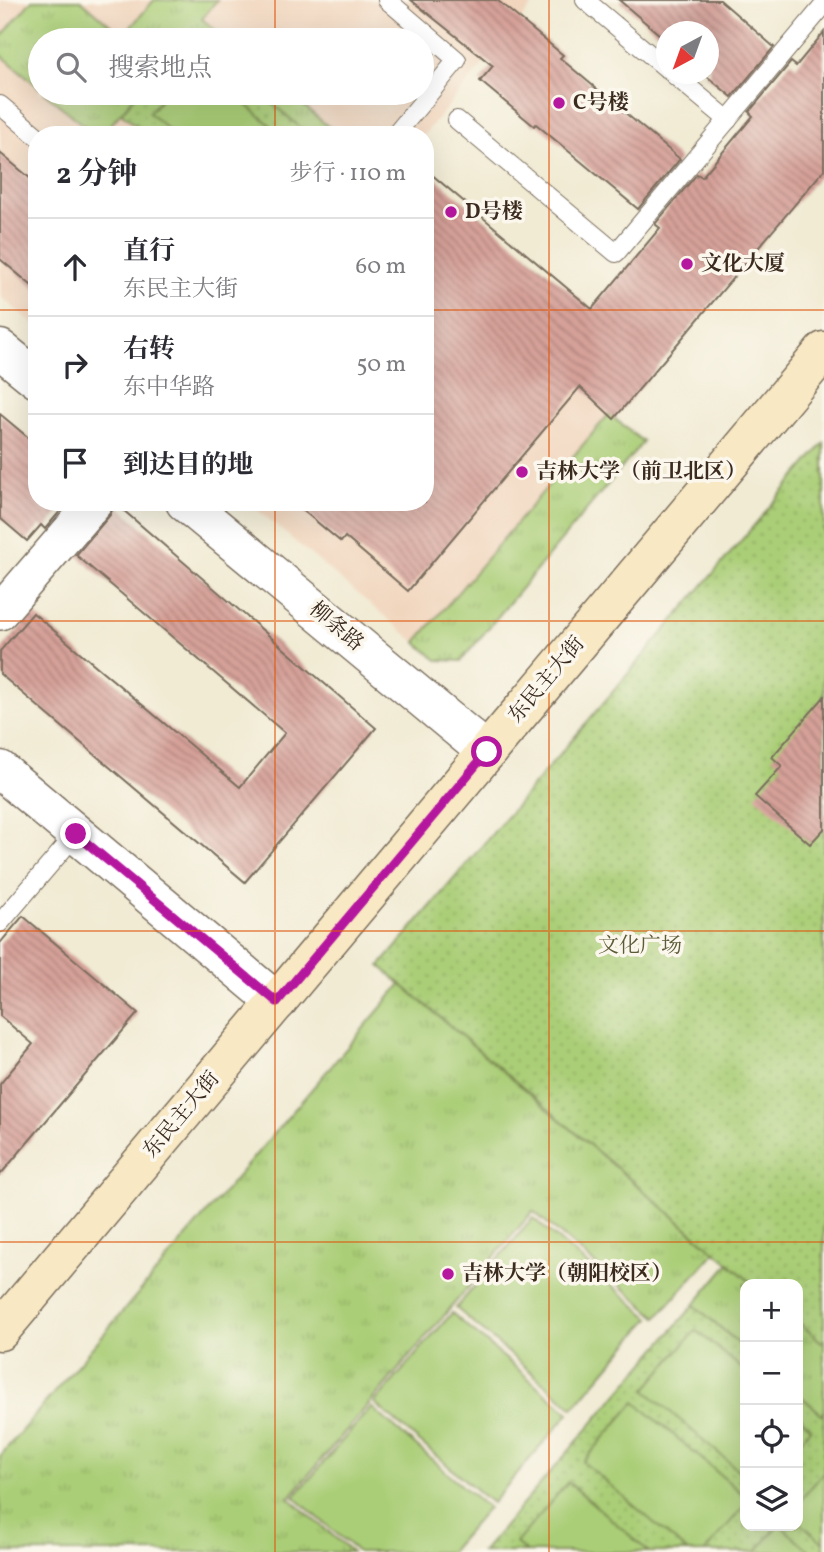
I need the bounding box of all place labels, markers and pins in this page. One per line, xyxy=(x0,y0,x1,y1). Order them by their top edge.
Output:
place label: C号楼 xyxy=(573,89,629,118)
marker: C号楼 xyxy=(551,95,567,111)
place label: D号楼 xyxy=(465,198,522,227)
marker: D号楼 xyxy=(443,204,459,220)
place label: 文化大厦 xyxy=(701,250,785,279)
marker: 文化大厦 xyxy=(679,256,695,272)
place label: 吉林大学（前卫北区） xyxy=(536,458,746,487)
marker: 吉林大学（前卫北区） xyxy=(514,464,530,480)
place label: 吉林大学（朝阳校区） xyxy=(462,1260,672,1289)
marker: 吉林大学（朝阳校区） xyxy=(440,1266,456,1282)

